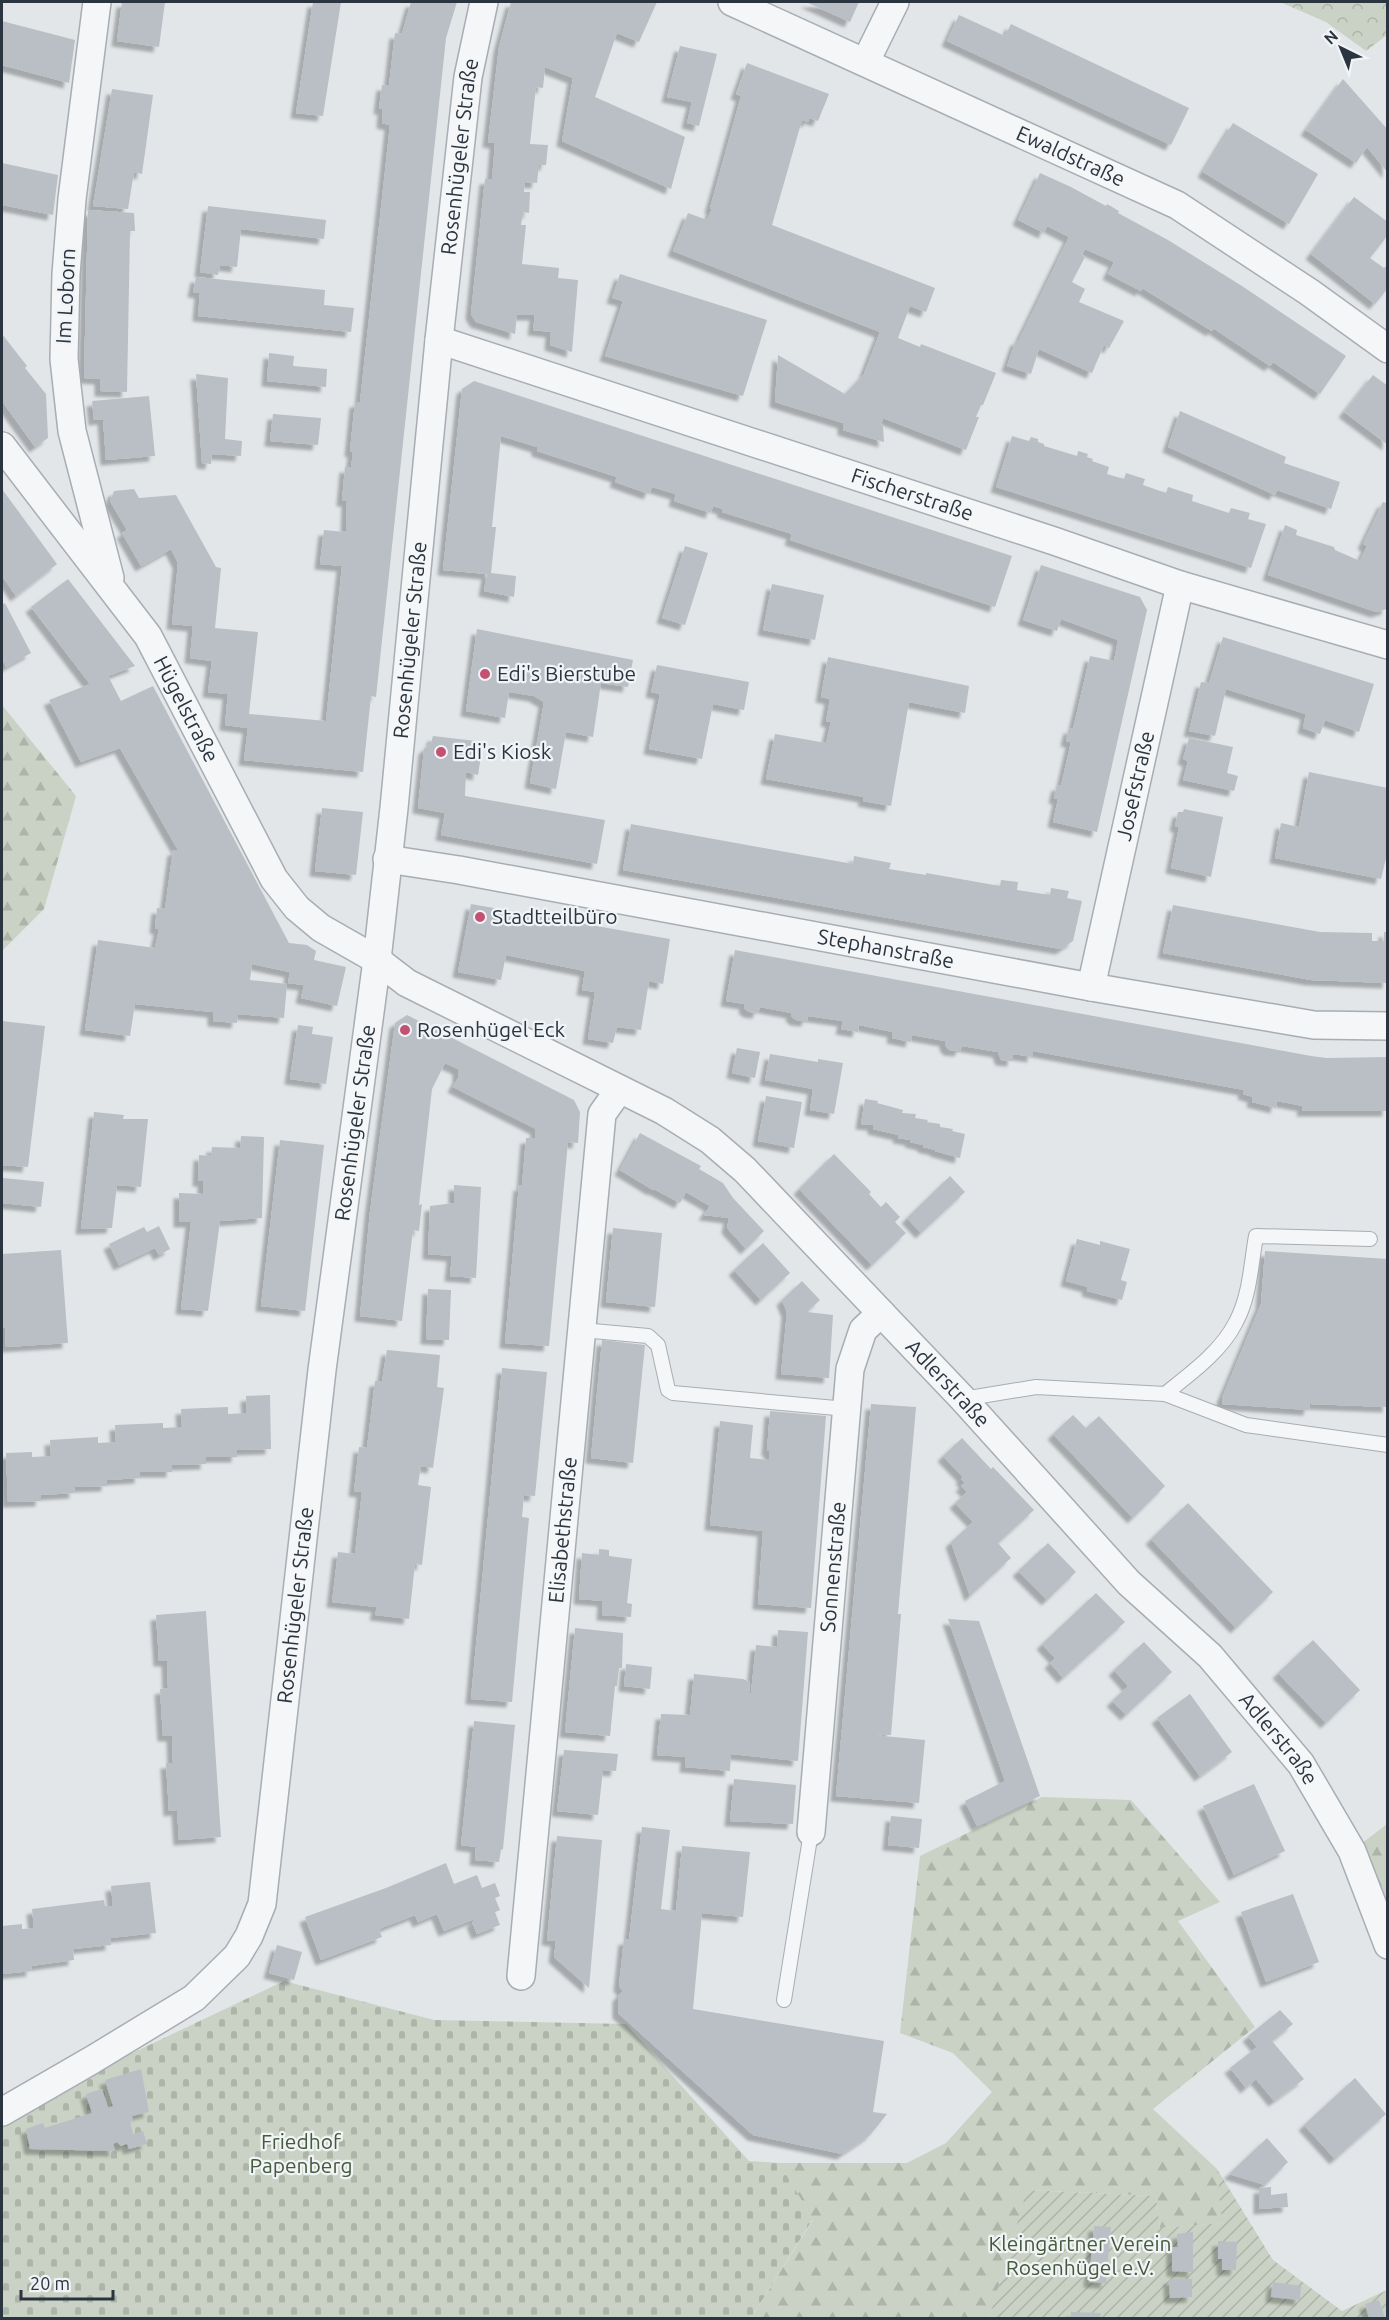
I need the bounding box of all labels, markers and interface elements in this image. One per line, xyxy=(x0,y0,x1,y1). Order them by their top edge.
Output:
north arrow xyxy=(1311,18,1371,78)
text: N xyxy=(1320,26,1341,48)
street label: Rosenhügeler Straße xyxy=(435,56,483,256)
street label: Ewaldstraße xyxy=(1013,120,1129,191)
street label: Im Loborn xyxy=(51,247,79,344)
street label: Fischerstraße xyxy=(849,463,977,525)
street label: Rosenhügeler Straße xyxy=(388,540,431,740)
street label: Hügelstraße xyxy=(149,652,224,766)
place label: Edi's Bierstube xyxy=(497,661,636,685)
marker: Edi's Bierstube xyxy=(478,667,492,681)
street label: Josefstraße xyxy=(1111,728,1158,843)
place label: Edi's Kiosk xyxy=(453,739,552,763)
marker: Edi's Kiosk xyxy=(434,745,448,759)
place label: Stadtteilbüro xyxy=(492,904,617,928)
marker: Stadtteilbüro xyxy=(473,910,487,924)
street label: Stephanstraße xyxy=(816,924,956,972)
place label: Rosenhügel Eck xyxy=(417,1017,566,1041)
street label: Rosenhügeler Straße xyxy=(329,1023,379,1222)
marker: Rosenhügel Eck xyxy=(398,1023,412,1037)
street label: Adlerstraße xyxy=(902,1334,995,1432)
street label: Elisabethstraße xyxy=(543,1456,581,1604)
street label: Sonnenstraße xyxy=(815,1500,850,1633)
street label: Rosenhügeler Straße xyxy=(272,1505,318,1705)
street label: Adlerstraße xyxy=(1235,1687,1323,1789)
park label: Friedhof Papenberg xyxy=(250,2129,352,2177)
park label: Kleingärtner Verein Rosenhügel e.V. xyxy=(988,2231,1172,2279)
scale bar xyxy=(21,2263,112,2301)
text: 20 m xyxy=(30,2273,70,2293)

